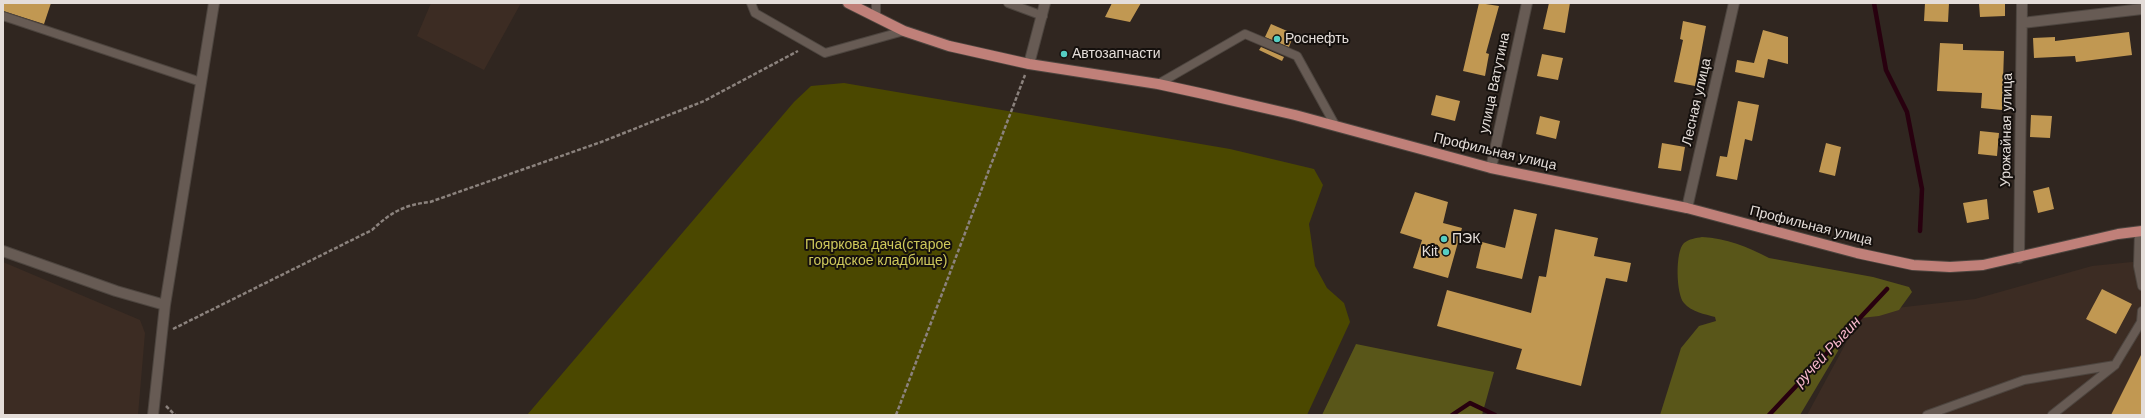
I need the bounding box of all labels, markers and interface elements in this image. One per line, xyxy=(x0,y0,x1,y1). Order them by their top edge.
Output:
place label: Роснефть xyxy=(1285,31,1349,47)
street label: улица Ватутина xyxy=(1476,31,1514,135)
marker: Роснефть xyxy=(1272,34,1282,44)
place label: Автозапчасти xyxy=(1072,46,1160,62)
marker: Автозапчасти xyxy=(1059,49,1069,59)
street label: Лесная улица xyxy=(1679,57,1715,147)
street label: Урожайная улица xyxy=(1998,73,2016,187)
street label: Профильная улица xyxy=(1432,130,1558,174)
street label: Профильная улица xyxy=(1748,203,1874,249)
place label: ПЭК xyxy=(1452,231,1480,247)
marker: ПЭК xyxy=(1439,234,1449,244)
park label: Пояркова дача(старое городское кладбище) xyxy=(805,237,951,270)
place label: Kit xyxy=(1422,244,1438,260)
marker: Kit xyxy=(1441,247,1451,257)
water label: ручей Рыгин xyxy=(1791,313,1865,391)

